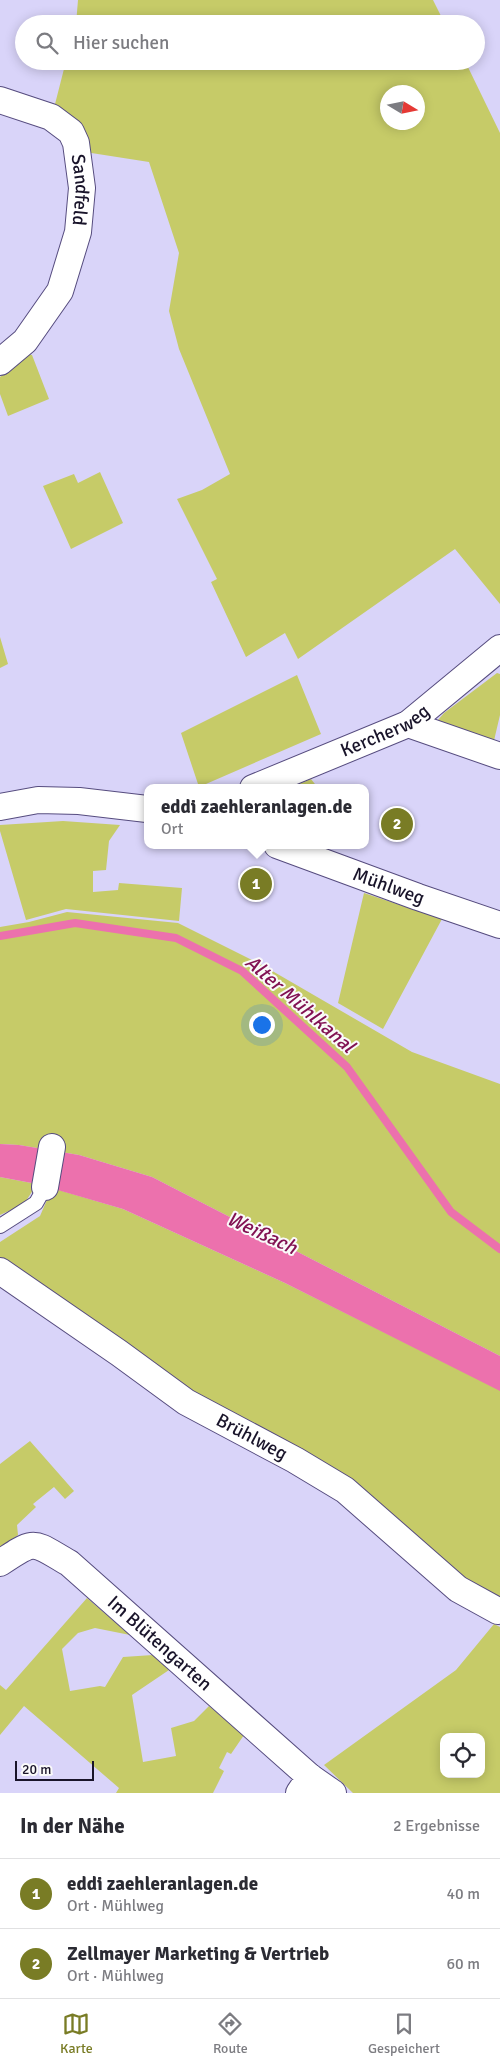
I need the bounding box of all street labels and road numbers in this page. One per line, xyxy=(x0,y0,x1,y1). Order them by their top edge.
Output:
street label: Sandfeld xyxy=(66,153,94,227)
street label: Kercherweg xyxy=(337,699,435,763)
street label: Mühlweg xyxy=(349,862,428,910)
street label: Brühlweg xyxy=(212,1408,292,1466)
street label: Im Blütengarten xyxy=(102,1591,217,1696)

